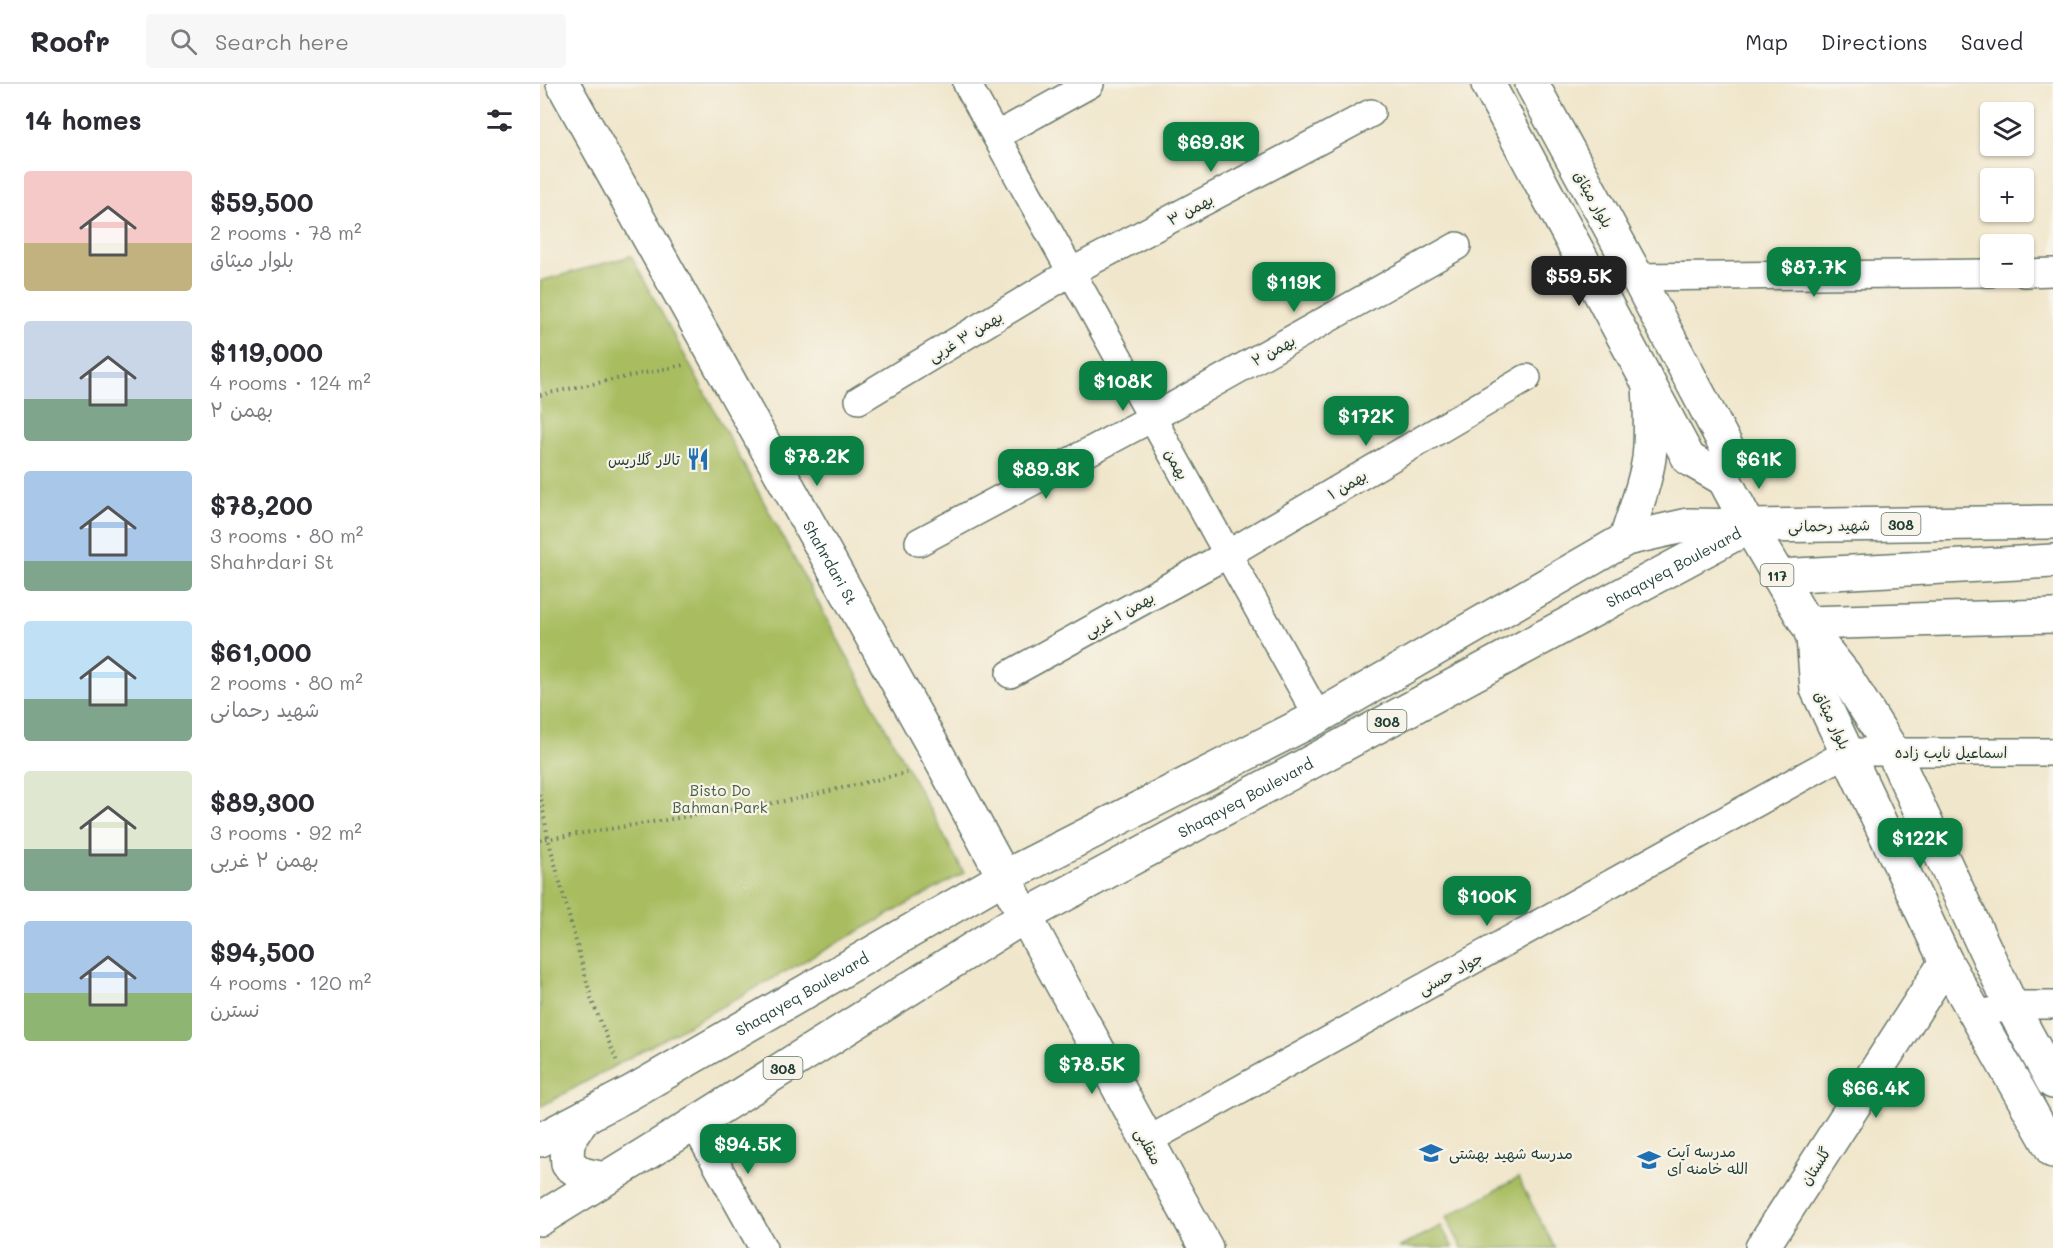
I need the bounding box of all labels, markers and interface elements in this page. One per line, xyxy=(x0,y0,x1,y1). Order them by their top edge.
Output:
search box xyxy=(146,14,566,68)
text: Roofr xyxy=(30,23,110,59)
icon: search xyxy=(167,25,200,58)
text: Search here xyxy=(215,27,349,56)
text: Map xyxy=(1745,28,1788,55)
text: Directions xyxy=(1821,28,1928,55)
text: Saved xyxy=(1961,28,2023,55)
map controls xyxy=(1980,102,2034,288)
button: layers xyxy=(1980,102,2034,156)
text: 14 homes xyxy=(24,103,142,137)
icon: filters xyxy=(483,104,516,137)
pin: $69.3K xyxy=(1162,122,1260,173)
text: $69.3K xyxy=(1177,128,1245,154)
street label: بلوار میثاق xyxy=(1570,167,1618,231)
button: + xyxy=(1980,168,2034,222)
text: $59,500 xyxy=(210,185,313,219)
street label: بهمن ۳ xyxy=(1163,189,1217,229)
icon: home xyxy=(72,195,144,267)
text: 2 rooms · 78 m² xyxy=(210,219,362,245)
button: − xyxy=(1980,234,2034,288)
text: بلوار میثاق xyxy=(210,246,294,272)
pin: $87.7K xyxy=(1765,247,1863,298)
text: $87.7K xyxy=(1781,253,1847,279)
pin: $59.5K xyxy=(1530,256,1628,307)
pin: $119K xyxy=(1252,262,1336,313)
text: $59.5K xyxy=(1545,262,1613,288)
text: $119K xyxy=(1266,268,1322,294)
street label: بهمن ۳ غربی xyxy=(924,306,1007,367)
street label: بهمن ۲ xyxy=(1247,330,1299,370)
text: $119,000 xyxy=(210,335,323,369)
icon: home xyxy=(72,345,144,417)
pin: $108K xyxy=(1081,361,1165,412)
text: $108K xyxy=(1093,367,1153,393)
text: 4 rooms · 124 m² xyxy=(210,369,371,395)
text: بهمن ۲ xyxy=(210,396,273,422)
pin: $172K xyxy=(1324,396,1408,447)
text: $172K xyxy=(1338,402,1394,428)
pin: $78.2K xyxy=(768,436,866,487)
pin: $61K xyxy=(1723,439,1795,490)
text: $78.2K xyxy=(784,442,850,468)
street label: بهمن xyxy=(1160,445,1194,483)
text: $61K xyxy=(1736,445,1782,471)
restaurant icon: تالار گلاریس xyxy=(685,446,711,472)
place label: تالار گلاریس xyxy=(608,449,681,469)
pin: $89.3K xyxy=(997,449,1095,500)
text: $89.3K xyxy=(1012,455,1080,481)
street label: بهمن ۱ xyxy=(1324,464,1370,504)
text: $78,200 xyxy=(210,488,313,522)
icon: home xyxy=(72,495,144,567)
road number: 308 xyxy=(1882,513,1920,535)
street label: شهید رحمانی xyxy=(1788,514,1870,537)
street label: Shahrdari St xyxy=(799,517,862,608)
text: 3 rooms · 80 m² xyxy=(210,522,363,548)
street label: Shaqayeq Boulevard xyxy=(1602,523,1744,612)
text: Shahrdari St xyxy=(210,548,334,574)
road number: 117 xyxy=(1760,564,1794,586)
street label: بهمن ۱ غربی xyxy=(1081,587,1158,642)
text: $61,000 xyxy=(210,635,311,669)
icon: home xyxy=(72,645,144,717)
text: 2 rooms · 80 m² xyxy=(210,669,363,695)
street label: بلوار میثاق xyxy=(1811,687,1855,753)
text: شهید رحمانی xyxy=(210,696,320,722)
road number: 308 xyxy=(1368,710,1406,732)
street label: اسماعیل نایب زاده xyxy=(1895,742,2007,762)
street label: Shaqayeq Boulevard xyxy=(1174,753,1316,842)
park label: Bisto Do Bahman Park xyxy=(672,780,768,817)
text: $89,300 xyxy=(210,785,315,819)
icon: home xyxy=(72,795,144,867)
pin: $122K xyxy=(1878,818,1962,869)
text: 3 rooms · 92 m² xyxy=(210,819,362,845)
text: $122K xyxy=(1892,824,1948,850)
text: بهمن ۲ غربی xyxy=(210,846,319,872)
pin: $100K xyxy=(1445,876,1529,927)
text: $100K xyxy=(1457,882,1517,908)
text: $94,500 xyxy=(210,935,315,969)
icon: home xyxy=(72,945,144,1017)
street label: Shaqayeq Boulevard xyxy=(732,947,872,1040)
street label: جواد حسنی xyxy=(1414,947,1486,1000)
text: 4 rooms · 120 m² xyxy=(210,969,371,995)
text: نسترن xyxy=(210,996,260,1022)
pin: $78.5K xyxy=(1043,1044,1141,1095)
text: $78.5K xyxy=(1059,1050,1125,1076)
road number: 308 xyxy=(764,1057,802,1079)
pin: $66.4K xyxy=(1827,1068,1925,1119)
text: $66.4K xyxy=(1842,1074,1910,1100)
pin: $94.5K xyxy=(699,1124,797,1175)
street label: منقلبی xyxy=(1130,1124,1167,1169)
text: $94.5K xyxy=(714,1130,782,1156)
school or university icon: مدرسه شهید بهشتی xyxy=(1418,1140,1444,1166)
place label: مدرسه آیت الله خامنه ای xyxy=(1667,1141,1748,1178)
place label: مدرسه شهید بهشتی xyxy=(1449,1143,1573,1164)
street label: گلستان xyxy=(1795,1143,1835,1189)
school or university icon: مدرسه آیت الله خامنه ای xyxy=(1636,1147,1662,1173)

